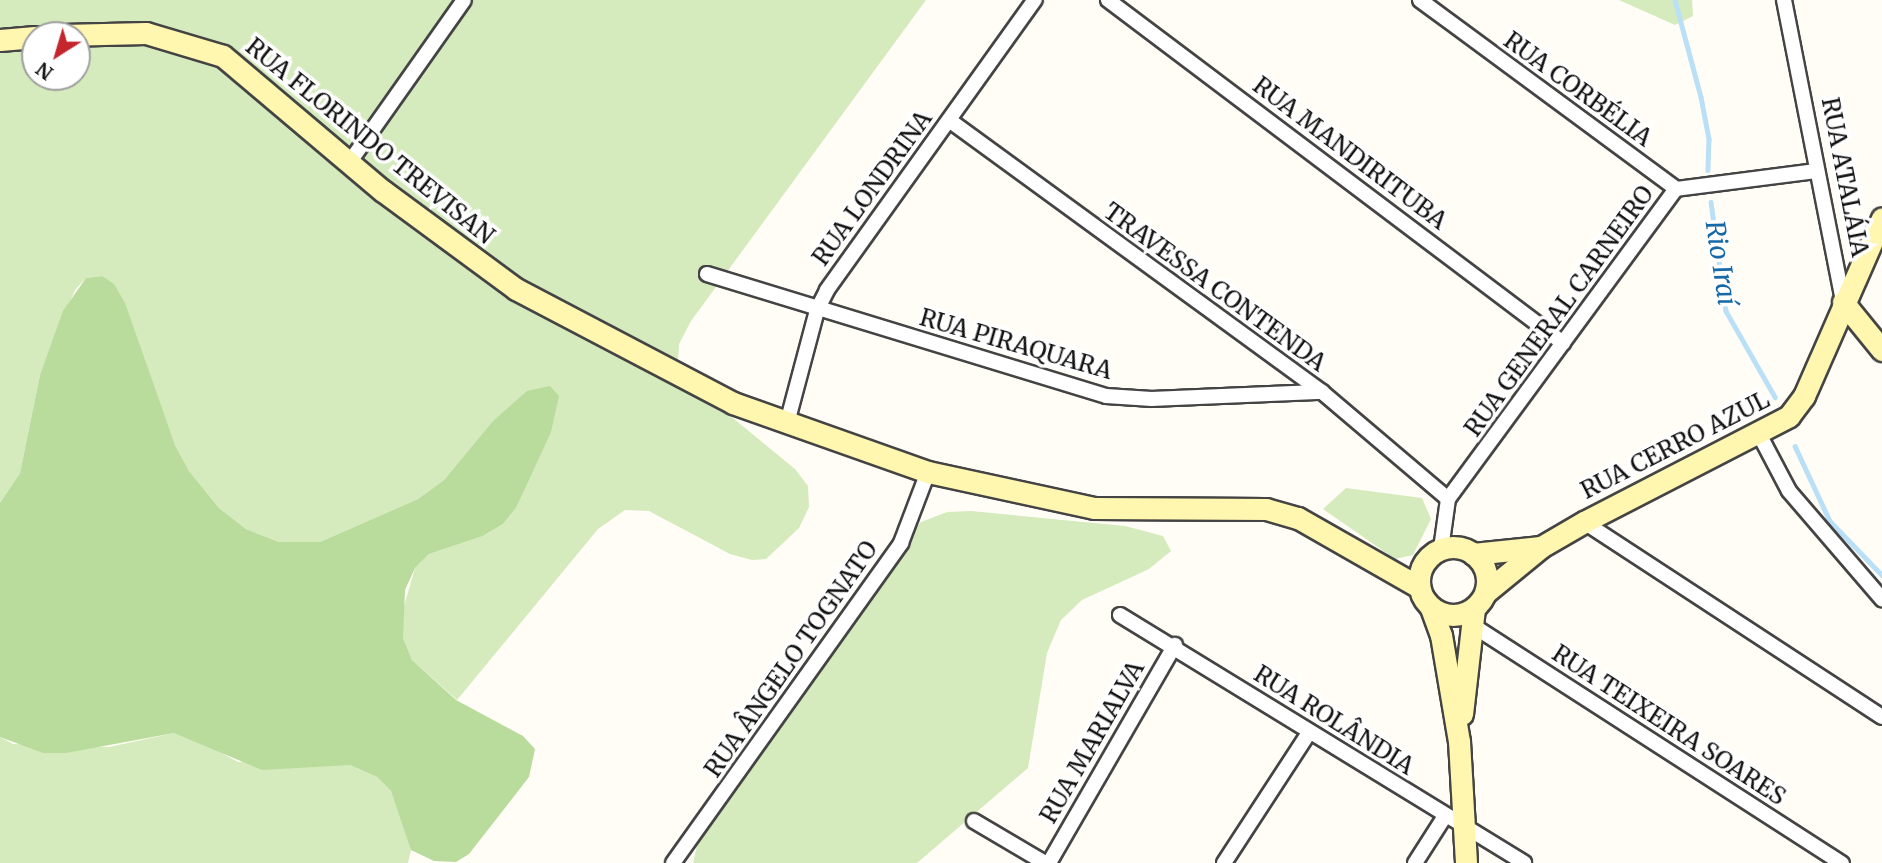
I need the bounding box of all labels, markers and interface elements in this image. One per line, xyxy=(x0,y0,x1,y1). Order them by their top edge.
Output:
north arrow xyxy=(21,21,91,91)
street label: RUA CORBÉLIA xyxy=(1498,26,1658,152)
street label: RUA FLORINDO TREVISAN xyxy=(240,32,500,250)
text: N xyxy=(31,57,58,85)
street label: RUA MANDIRITUBA xyxy=(1247,71,1453,235)
street label: RUA ATALÁIA xyxy=(1815,95,1875,259)
street label: RUA LONDRINA xyxy=(806,105,938,271)
street label: RUA GENERAL CARNEIRO xyxy=(1458,180,1660,442)
street label: TRAVESSA CONTENDA xyxy=(1098,197,1332,377)
water label: Rio Iraí xyxy=(1699,218,1743,308)
street label: RUA PIRAQUARA xyxy=(916,303,1116,385)
street label: RUA CERRO AZUL xyxy=(1576,385,1774,505)
street label: RUA ÂNGELO TOGNATO xyxy=(698,535,884,783)
street label: RUA TEIXEIRA SOARES xyxy=(1547,639,1791,811)
street label: RUA MARIALVA xyxy=(1034,656,1150,828)
street label: RUA ROLÂNDIA xyxy=(1249,659,1419,781)

